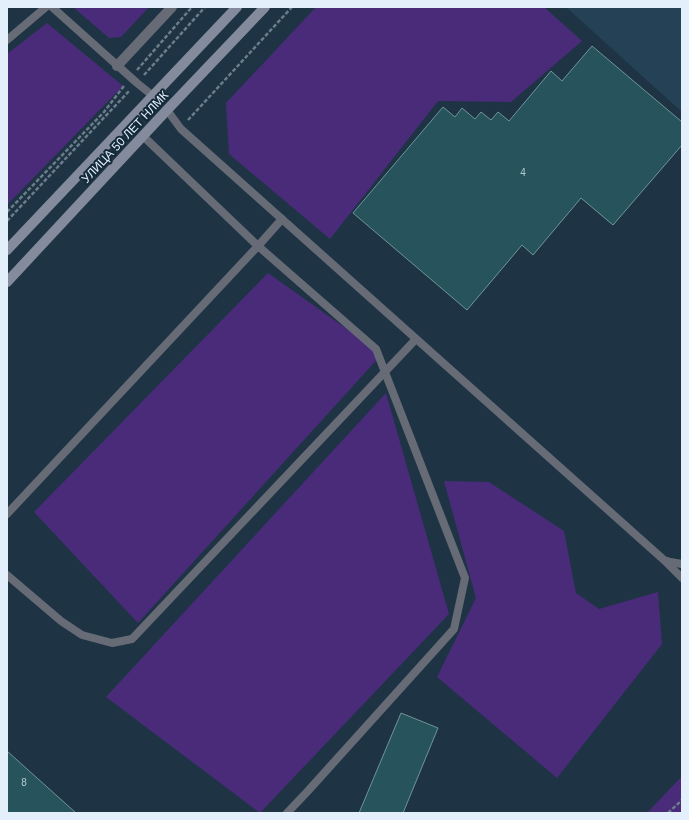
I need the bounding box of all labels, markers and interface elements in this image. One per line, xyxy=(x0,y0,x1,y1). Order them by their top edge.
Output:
street label: УЛИЦА 50 ЛЕТ НЛМК xyxy=(79,88,171,186)
house number: 4 xyxy=(520,167,526,178)
house number: 8 xyxy=(21,777,27,788)

